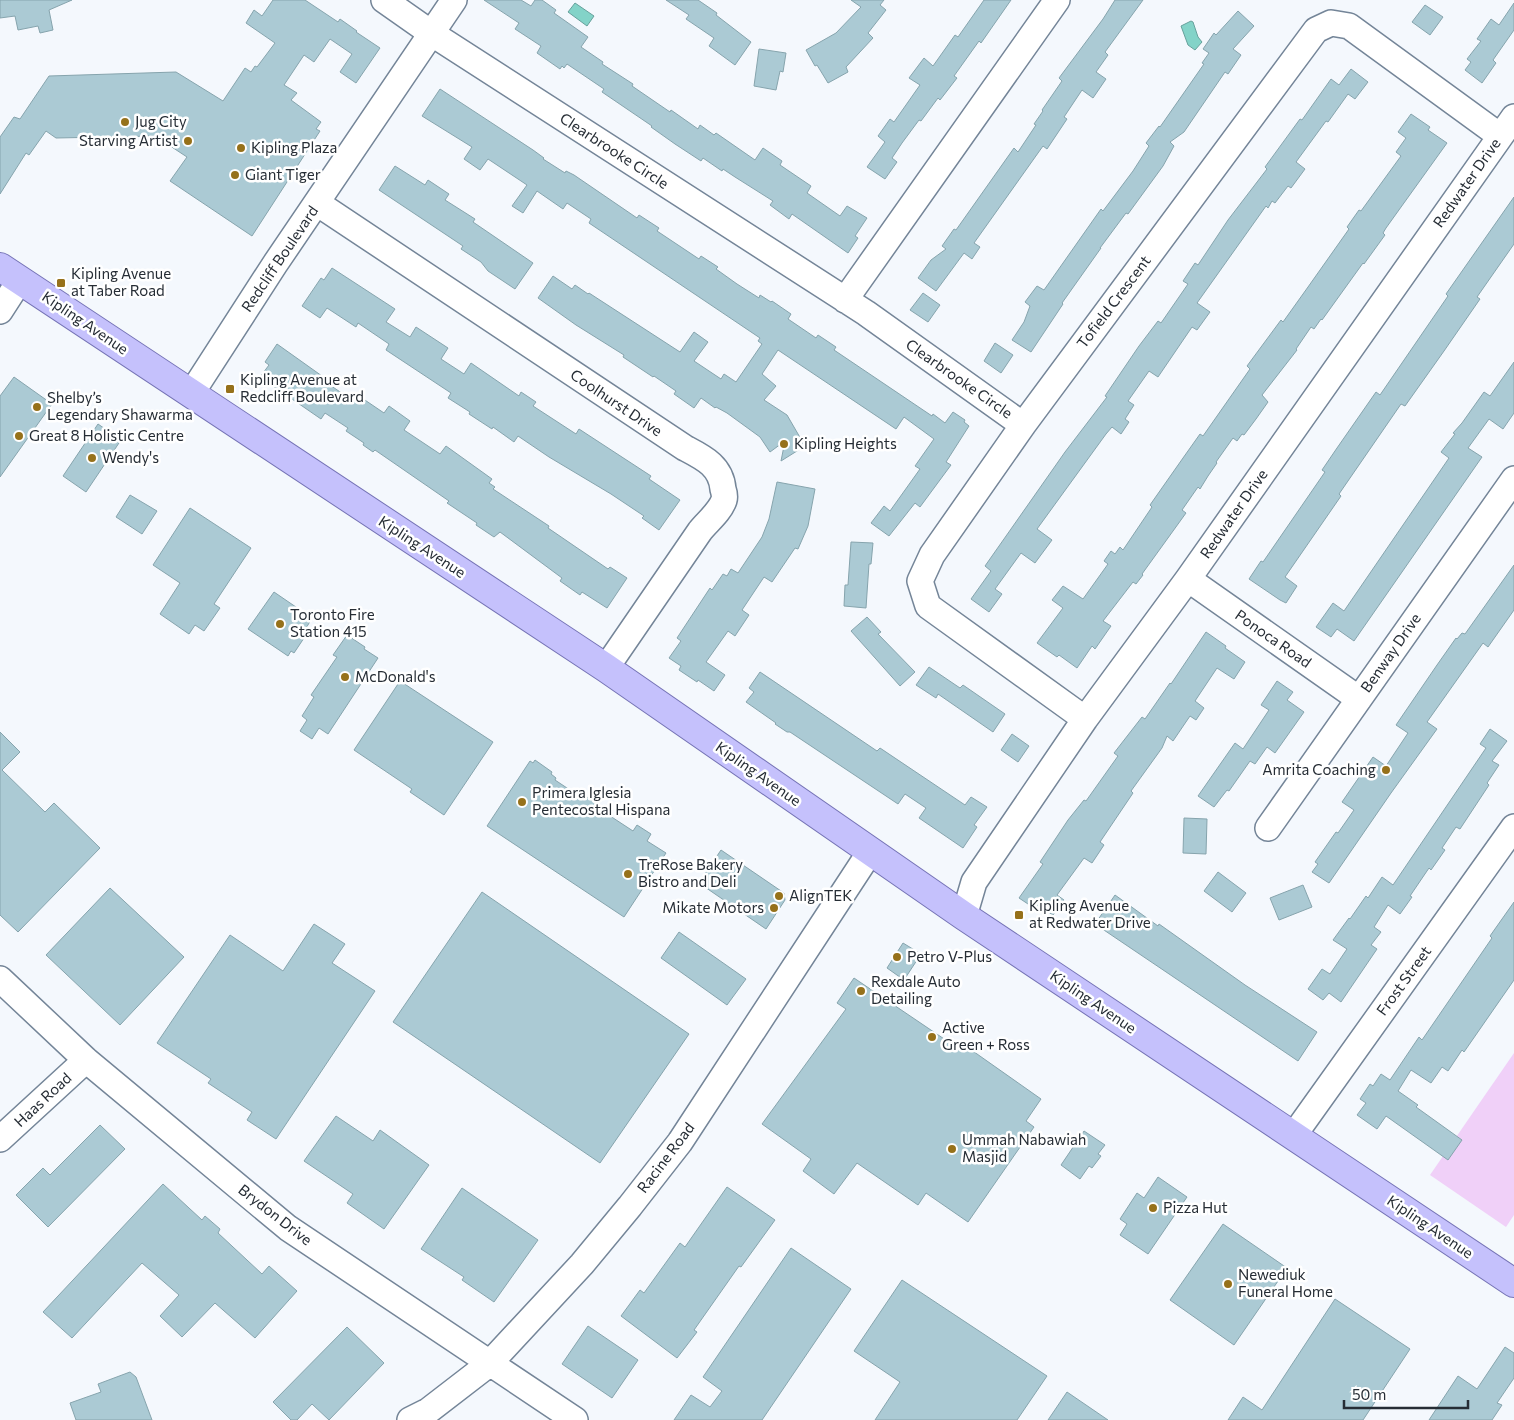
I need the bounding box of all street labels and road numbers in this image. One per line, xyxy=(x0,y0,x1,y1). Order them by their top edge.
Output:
street label: Clearbrooke Circle xyxy=(557,108,672,192)
street label: Redwater Drive xyxy=(1429,134,1504,231)
street label: Redcliff Boulevard xyxy=(237,202,321,315)
street label: Tofield Crescent xyxy=(1073,252,1154,351)
street label: Kipling Avenue xyxy=(39,287,132,358)
street label: Clearbrooke Circle xyxy=(903,335,1016,422)
street label: Coolhurst Drive xyxy=(567,365,666,440)
street label: Redwater Drive xyxy=(1196,465,1271,562)
street label: Kipling Avenue xyxy=(376,511,469,581)
street label: Ponoca Road xyxy=(1232,605,1315,671)
street label: Benway Drive xyxy=(1356,609,1424,695)
street label: Kipling Avenue xyxy=(712,737,805,809)
street label: Frost Street xyxy=(1372,942,1434,1019)
street label: Kipling Avenue xyxy=(1047,966,1140,1037)
street label: Haas Road xyxy=(10,1068,75,1130)
street label: Racine Road xyxy=(633,1119,698,1196)
street label: Brydon Drive xyxy=(235,1180,316,1249)
street label: Kipling Avenue xyxy=(1384,1191,1477,1262)

